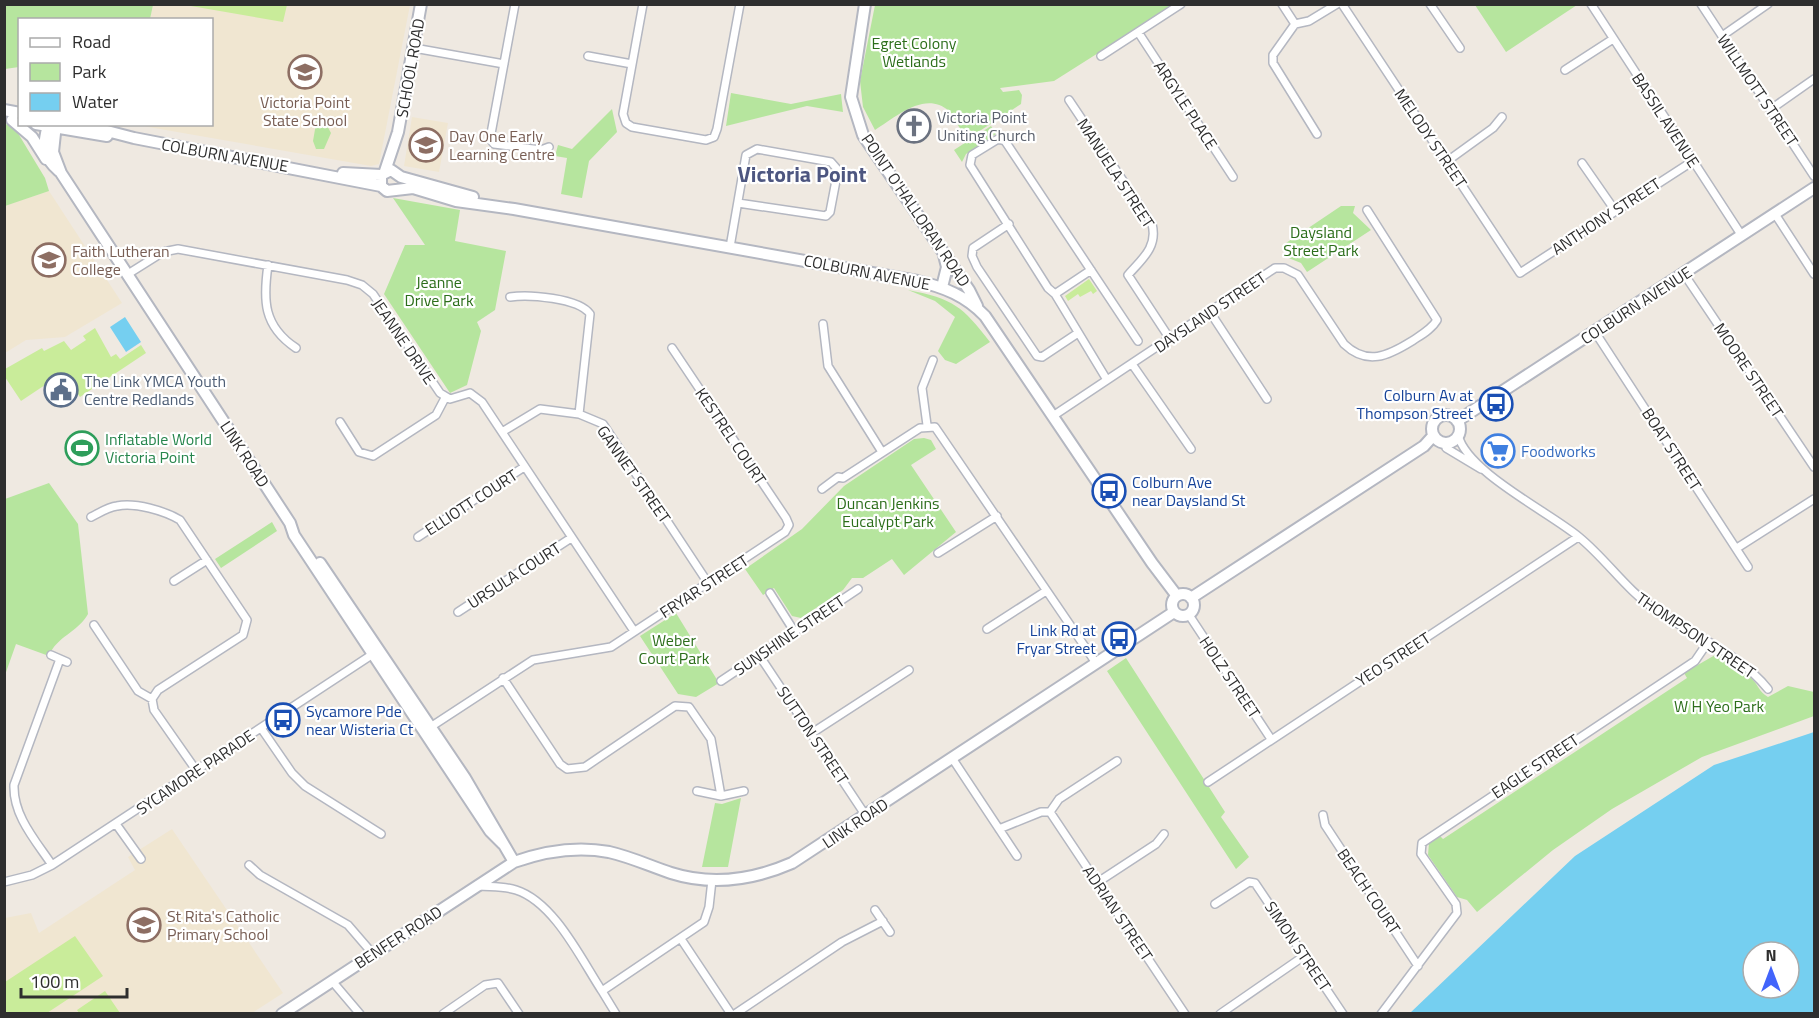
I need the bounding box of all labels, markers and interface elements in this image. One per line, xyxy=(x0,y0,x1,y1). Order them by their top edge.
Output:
street label: SCHOOL ROAD xyxy=(389,16,431,120)
legend xyxy=(18,18,213,126)
text: Road xyxy=(72,28,111,55)
street label: WILLMOTT STREET xyxy=(1712,29,1805,151)
park label: Egret Colony Wetlands xyxy=(872,31,957,73)
school or university icon: Victoria Point State School xyxy=(287,54,323,90)
street label: ARGYLE PLACE xyxy=(1148,56,1224,154)
text: Park xyxy=(72,58,107,85)
street label: BASSIL AVENUE xyxy=(1626,68,1706,172)
street label: MELODY STREET xyxy=(1389,84,1473,193)
text: Water xyxy=(72,88,118,115)
place label: Victoria Point State School xyxy=(260,90,350,132)
place label: Victoria Point Uniting Church xyxy=(937,105,1036,147)
church icon: Victoria Point Uniting Church xyxy=(896,108,932,144)
street label: MANUELA STREET xyxy=(1071,113,1161,233)
place label: Day One Early Learning Centre xyxy=(449,124,555,166)
school or university icon: Day One Early Learning Centre xyxy=(408,127,444,163)
street label: POINT O'HALLORAN ROAD xyxy=(856,129,976,291)
street label: COLBURN AVENUE xyxy=(160,132,290,178)
district label: Victoria Point xyxy=(738,157,866,191)
street label: ANTHONY STREET xyxy=(1547,171,1666,260)
park label: Daysland Street Park xyxy=(1283,220,1359,262)
place label: Faith Lutheran College xyxy=(72,239,170,281)
school or university icon: Faith Lutheran College xyxy=(31,242,67,278)
street label: COLBURN AVENUE xyxy=(802,248,932,296)
street label: COLBURN AVENUE xyxy=(1576,260,1696,350)
street label: DAYSLAND STREET xyxy=(1149,265,1271,359)
park label: Jeanne Drive Park xyxy=(404,270,474,312)
street label: JEANNE DRIVE xyxy=(366,293,442,389)
street label: MOORE STREET xyxy=(1708,318,1790,423)
place label: The Link YMCA Youth Centre Redlands xyxy=(84,369,226,411)
public building icon: The Link YMCA Youth Centre Redlands xyxy=(43,372,79,408)
street label: KESTREL COURT xyxy=(690,383,773,490)
place label: Colburn Av at Thompson Street xyxy=(1356,383,1473,425)
bus stop icon: Colburn Av at Thompson Street xyxy=(1478,386,1514,422)
street label: BOAT STREET xyxy=(1636,403,1708,495)
street label: LINK ROAD xyxy=(214,416,276,492)
street label: GANNET STREET xyxy=(591,420,677,528)
place label: Inflatable World Victoria Point xyxy=(105,427,212,469)
sports icon: Inflatable World Victoria Point xyxy=(64,430,100,466)
supermarket icon: Foodworks xyxy=(1480,433,1516,469)
place label: Foodworks xyxy=(1521,439,1596,463)
street label: ELLIOTT COURT xyxy=(420,463,523,541)
place label: Colburn Ave near Daysland St xyxy=(1132,470,1246,512)
bus stop icon: Colburn Ave near Daysland St xyxy=(1091,473,1127,509)
park label: Duncan Jenkins Eucalypt Park xyxy=(837,491,939,533)
street label: URSULA COURT xyxy=(462,535,566,614)
street label: FRYAR STREET xyxy=(655,548,754,624)
street label: THOMPSON STREET xyxy=(1632,586,1761,684)
street label: SUNSHINE STREET xyxy=(729,589,850,681)
place label: Link Rd at Fryar Street xyxy=(1016,618,1096,660)
bus stop icon: Link Rd at Fryar Street xyxy=(1101,621,1137,657)
street label: YEO STREET xyxy=(1351,626,1435,692)
park label: Weber Court Park xyxy=(639,628,710,670)
street label: HOLZ STREET xyxy=(1194,631,1267,723)
street label: SUTTON STREET xyxy=(771,681,855,789)
park label: W H Yeo Park xyxy=(1674,694,1764,718)
place label: Sycamore Pde near Wisteria Ct xyxy=(306,699,414,741)
bus stop icon: Sycamore Pde near Wisteria Ct xyxy=(265,702,301,738)
street label: SYCAMORE PARADE xyxy=(131,723,259,821)
street label: EAGLE STREET xyxy=(1486,727,1584,804)
street label: LINK ROAD xyxy=(817,792,893,854)
street label: BEACH COURT xyxy=(1331,843,1407,939)
street label: ADRIAN STREET xyxy=(1077,860,1159,966)
street label: SIMON STREET xyxy=(1259,896,1337,996)
street label: BENFER ROAD xyxy=(349,900,447,974)
place label: St Rita's Catholic Primary School xyxy=(167,904,279,946)
school or university icon: St Rita's Catholic Primary School xyxy=(126,907,162,943)
north arrow xyxy=(1741,940,1801,1000)
text: N xyxy=(1765,943,1777,967)
scale bar xyxy=(21,961,128,999)
text: 100 m xyxy=(30,968,79,995)

